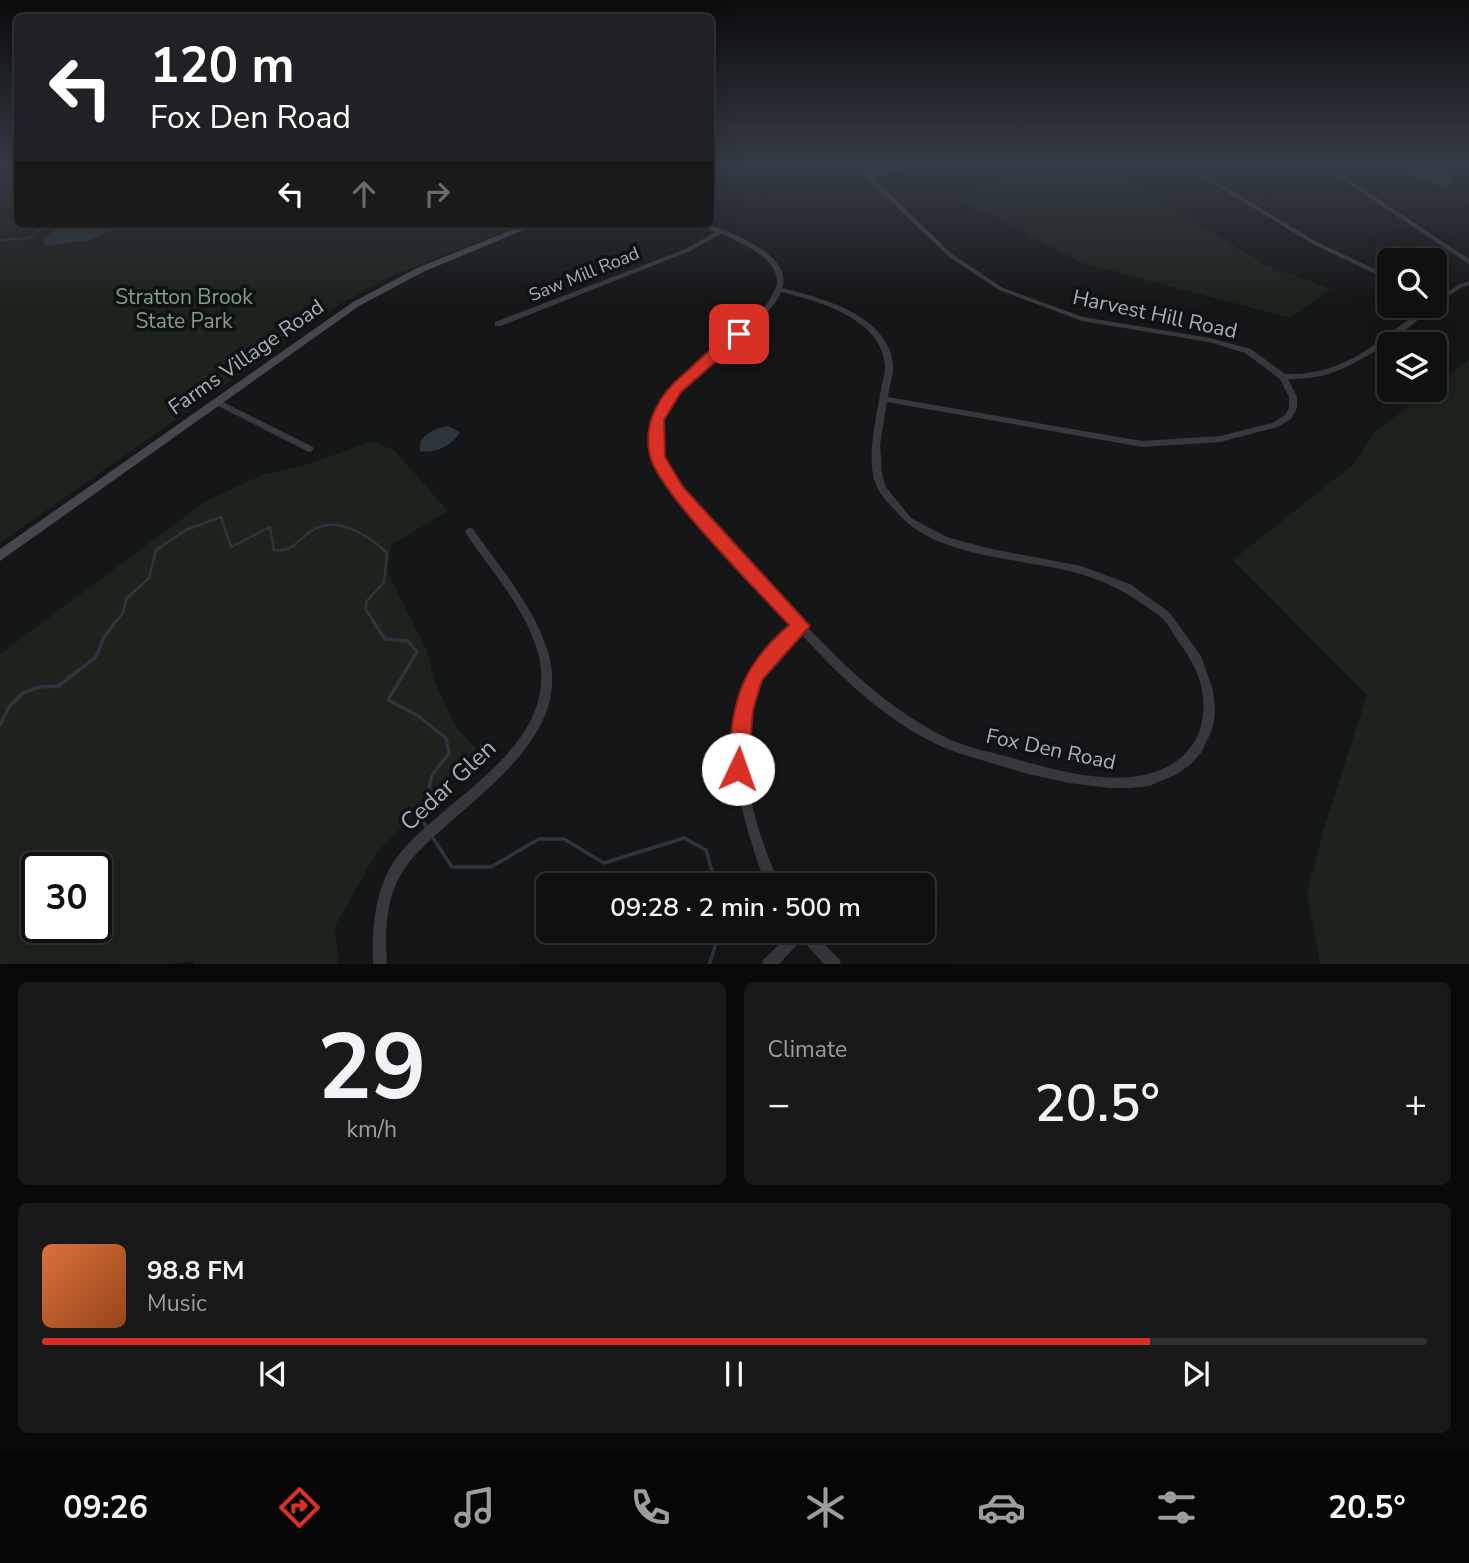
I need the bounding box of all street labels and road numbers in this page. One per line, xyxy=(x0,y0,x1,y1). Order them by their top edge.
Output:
street label: Saw Mill Road xyxy=(525,241,643,307)
street label: Harvest Hill Road xyxy=(1070,283,1240,345)
street label: Farms Village Road xyxy=(163,293,329,421)
street label: Fox Den Road xyxy=(984,722,1118,776)
street label: Cedar Glen xyxy=(393,732,503,838)

